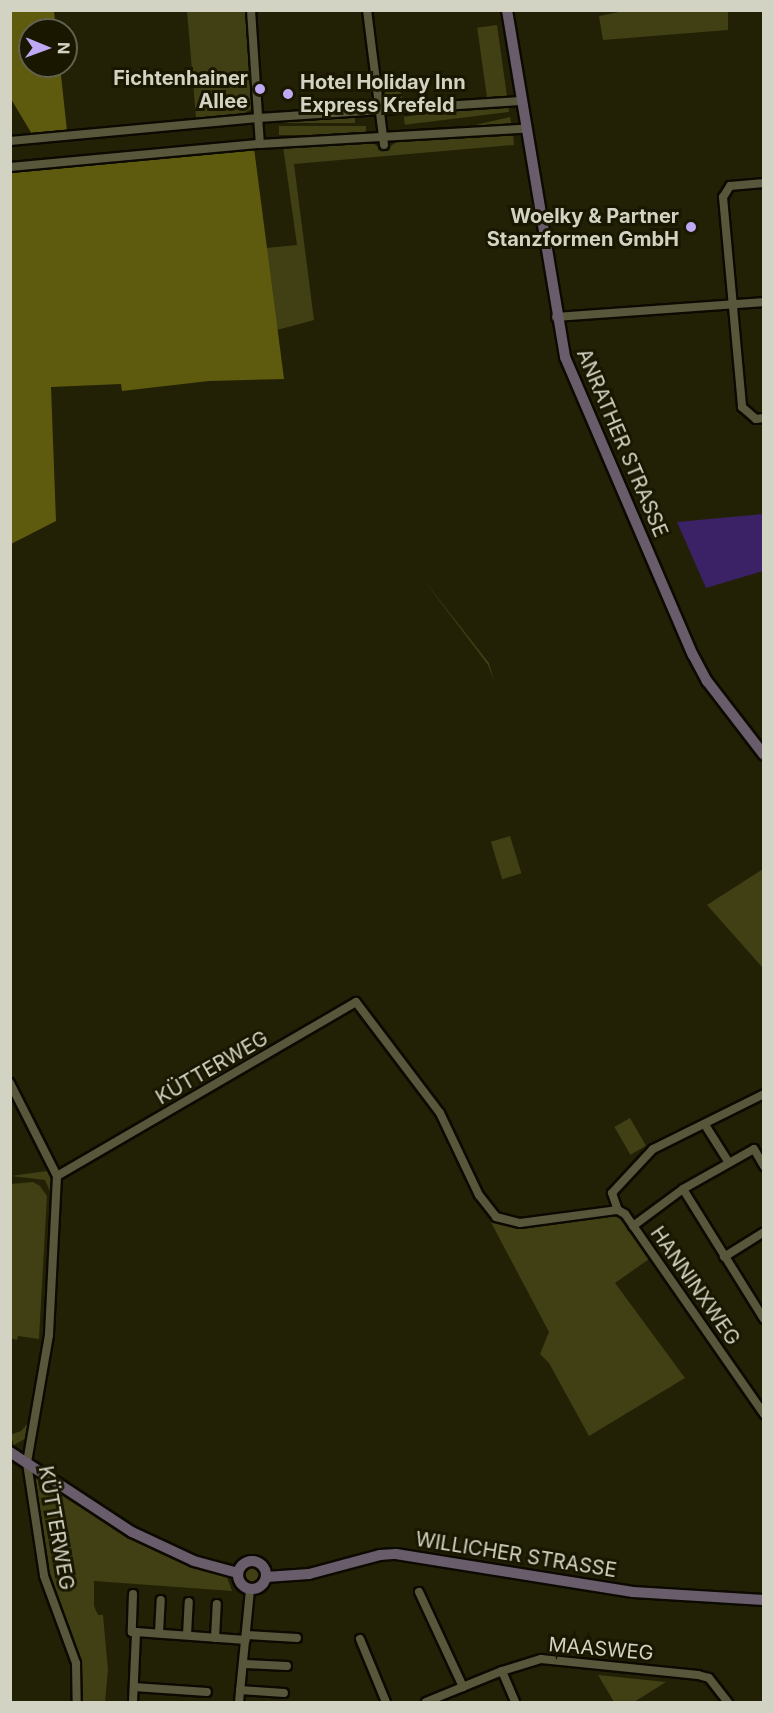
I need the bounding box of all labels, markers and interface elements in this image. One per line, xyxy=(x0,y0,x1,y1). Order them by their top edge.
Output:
north arrow xyxy=(18,18,78,78)
text: N xyxy=(54,42,74,55)
place label: Fichtenhainer Allee xyxy=(113,66,248,113)
place label: Hotel Holiday Inn Express Krefeld xyxy=(300,70,466,117)
marker: Fichtenhainer Allee xyxy=(253,82,267,96)
marker: Hotel Holiday Inn Express Krefeld xyxy=(281,87,295,101)
place label: Woelky & Partner Stanzformen GmbH xyxy=(487,204,679,251)
marker: Woelky & Partner Stanzformen GmbH xyxy=(684,220,698,234)
street label: ANRATHER STRASSE xyxy=(571,345,673,541)
street label: KÜTTERWEG xyxy=(152,1026,272,1110)
street label: HANNINXWEG xyxy=(645,1222,745,1350)
street label: KÜTTERWEG xyxy=(33,1464,79,1592)
street label: WILLICHER STRASSE xyxy=(414,1527,618,1583)
street label: MAASWEG xyxy=(547,1632,655,1666)

